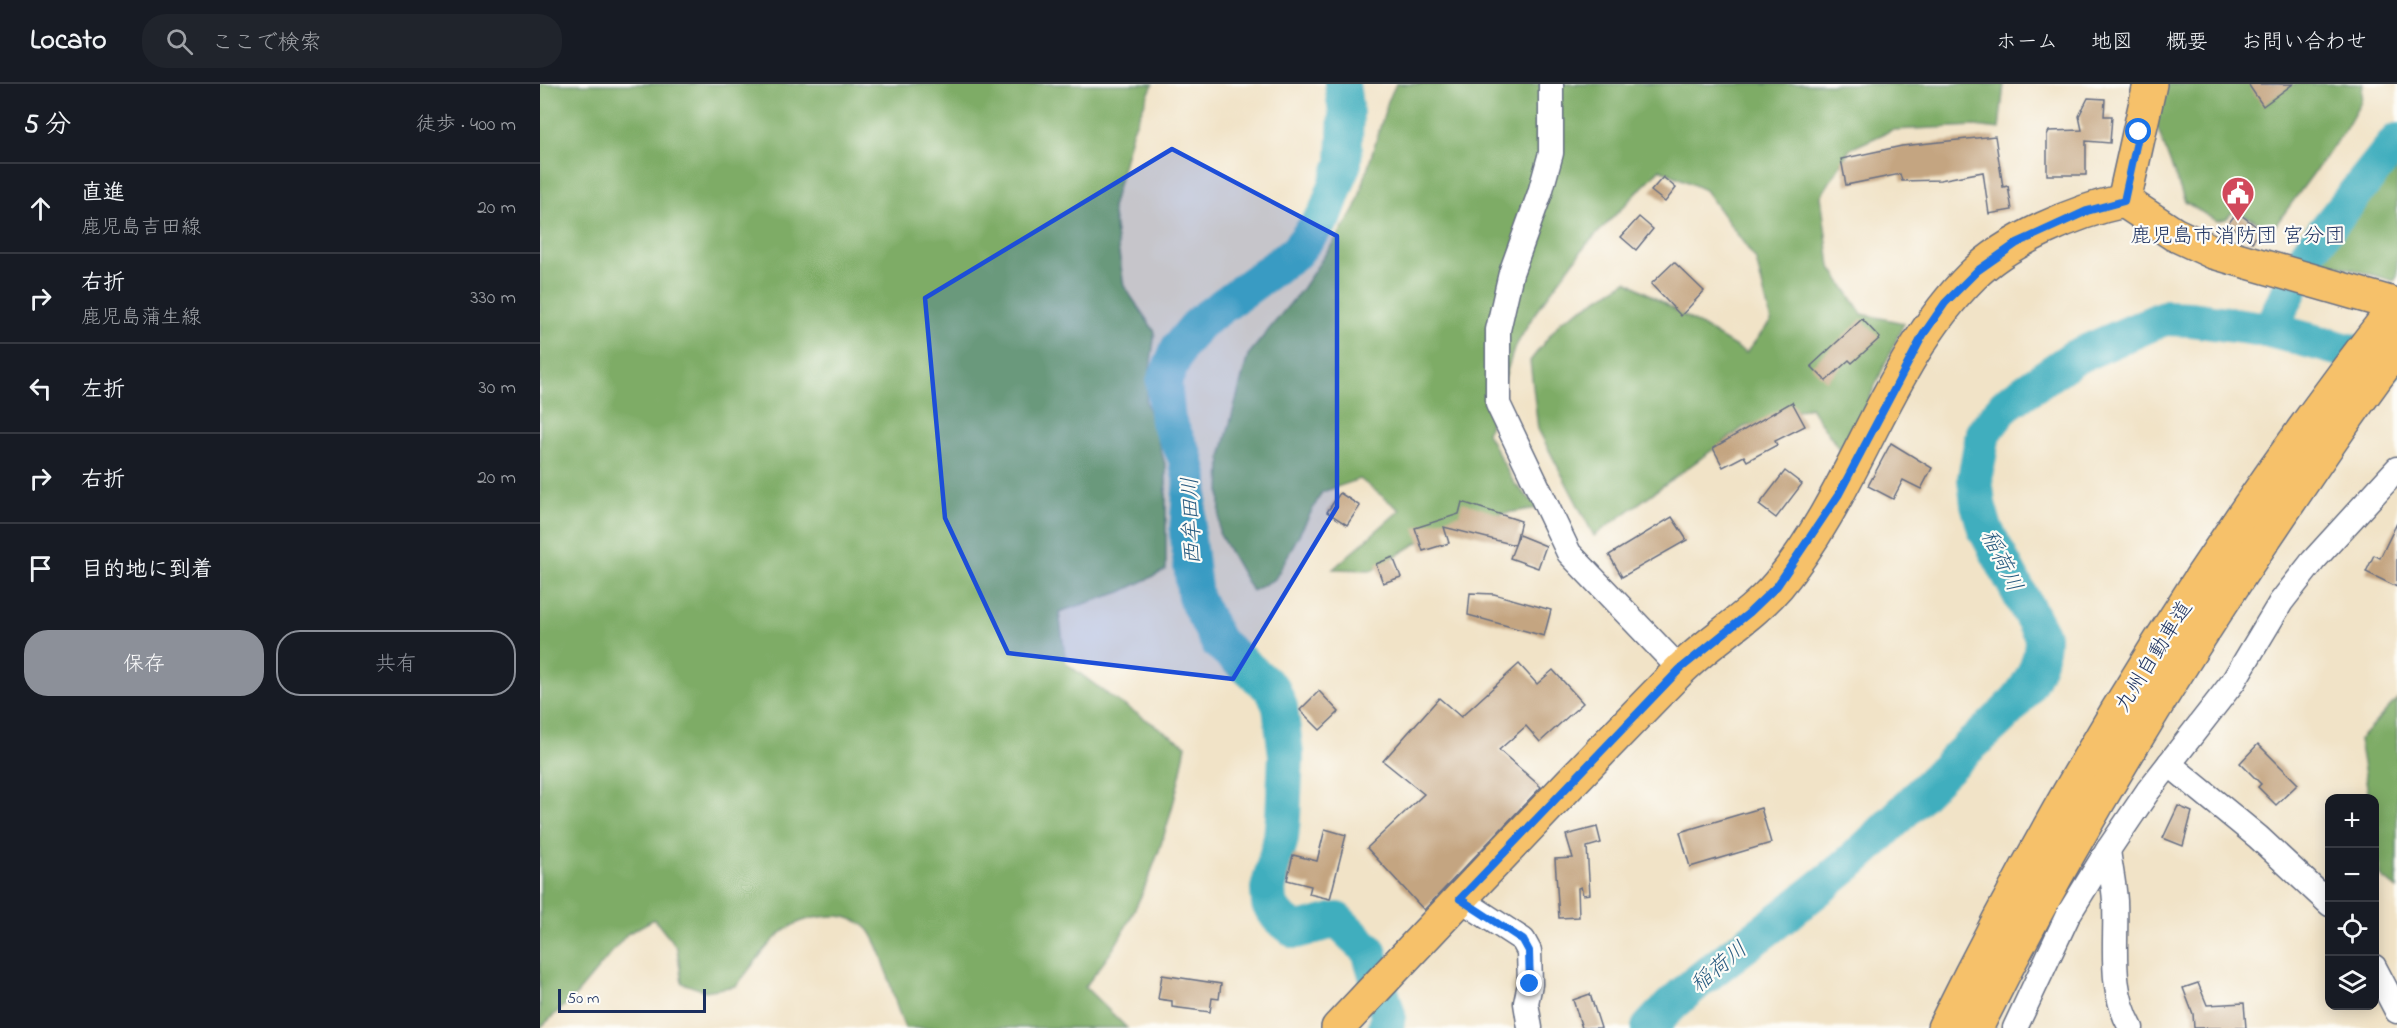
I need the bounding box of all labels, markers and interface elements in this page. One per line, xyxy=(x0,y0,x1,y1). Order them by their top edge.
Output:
search box xyxy=(142,14,562,68)
text: Locato xyxy=(30,21,106,62)
icon: search xyxy=(163,25,196,58)
text: ここで検索 xyxy=(211,28,321,60)
text: ホーム xyxy=(1996,28,2058,58)
text: 地図 xyxy=(2091,28,2133,58)
text: 概要 xyxy=(2166,28,2208,58)
text: お問い合わせ xyxy=(2241,28,2367,58)
text: 5 分 xyxy=(24,107,71,145)
text: 徒歩 · 400 m xyxy=(416,111,516,140)
route start xyxy=(2125,118,2151,144)
public building icon: 鹿児島市消防団 宮分団 xyxy=(2220,175,2256,222)
text: 直進 xyxy=(81,178,125,210)
icon: ahead xyxy=(24,192,57,225)
text: 20 m xyxy=(477,194,516,223)
text: 鹿児島吉田線 xyxy=(81,214,201,243)
place label: 鹿児島市消防団 宮分団 xyxy=(2130,222,2346,252)
text: 右折 xyxy=(81,268,125,300)
icon: right xyxy=(24,282,57,315)
text: 330 m xyxy=(470,284,516,313)
text: 鹿児島蒲生線 xyxy=(81,304,201,333)
icon: left xyxy=(24,372,57,405)
text: 30 m xyxy=(479,374,516,403)
text: 左折 xyxy=(81,375,125,407)
icon: right xyxy=(24,462,57,495)
text: 20 m xyxy=(477,464,516,493)
text: 右折 xyxy=(81,465,125,497)
water label: 西牟田川 xyxy=(1175,476,1211,565)
water label: 稲荷川 xyxy=(1971,525,2029,598)
icon: arrive xyxy=(24,552,57,585)
text: 目的地に到着 xyxy=(81,555,213,587)
street label: 九州自動車道 xyxy=(2109,596,2201,718)
button: 保存 xyxy=(24,630,264,696)
button: 共有 xyxy=(276,630,516,696)
map controls xyxy=(2325,794,2379,1010)
button: + xyxy=(2325,794,2379,848)
button: − xyxy=(2325,848,2379,902)
button: locate xyxy=(2325,902,2379,956)
water label: 稲荷川 xyxy=(1684,935,1755,1002)
button: layers xyxy=(2325,956,2379,1010)
route end xyxy=(1516,970,1542,996)
scale bar xyxy=(558,986,706,1014)
text: 50 m xyxy=(567,987,599,1011)

